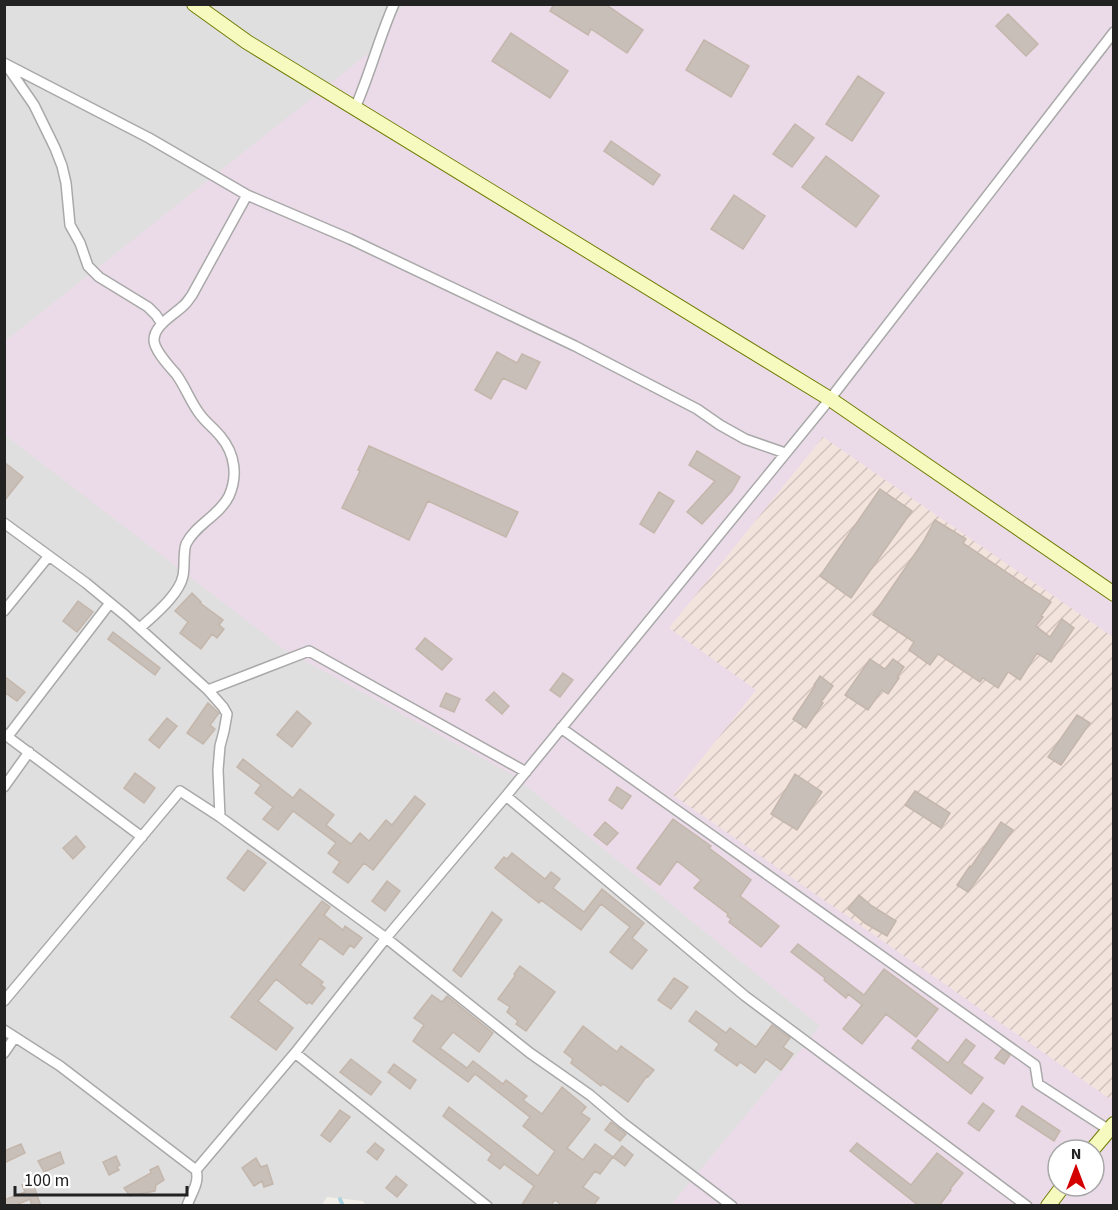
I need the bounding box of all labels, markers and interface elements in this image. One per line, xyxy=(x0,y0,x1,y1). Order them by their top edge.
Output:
north arrow xyxy=(1046,1138,1106,1198)
text: N xyxy=(1071,1143,1081,1165)
scale bar xyxy=(15,1159,188,1197)
text: 100 m xyxy=(24,1168,69,1193)

